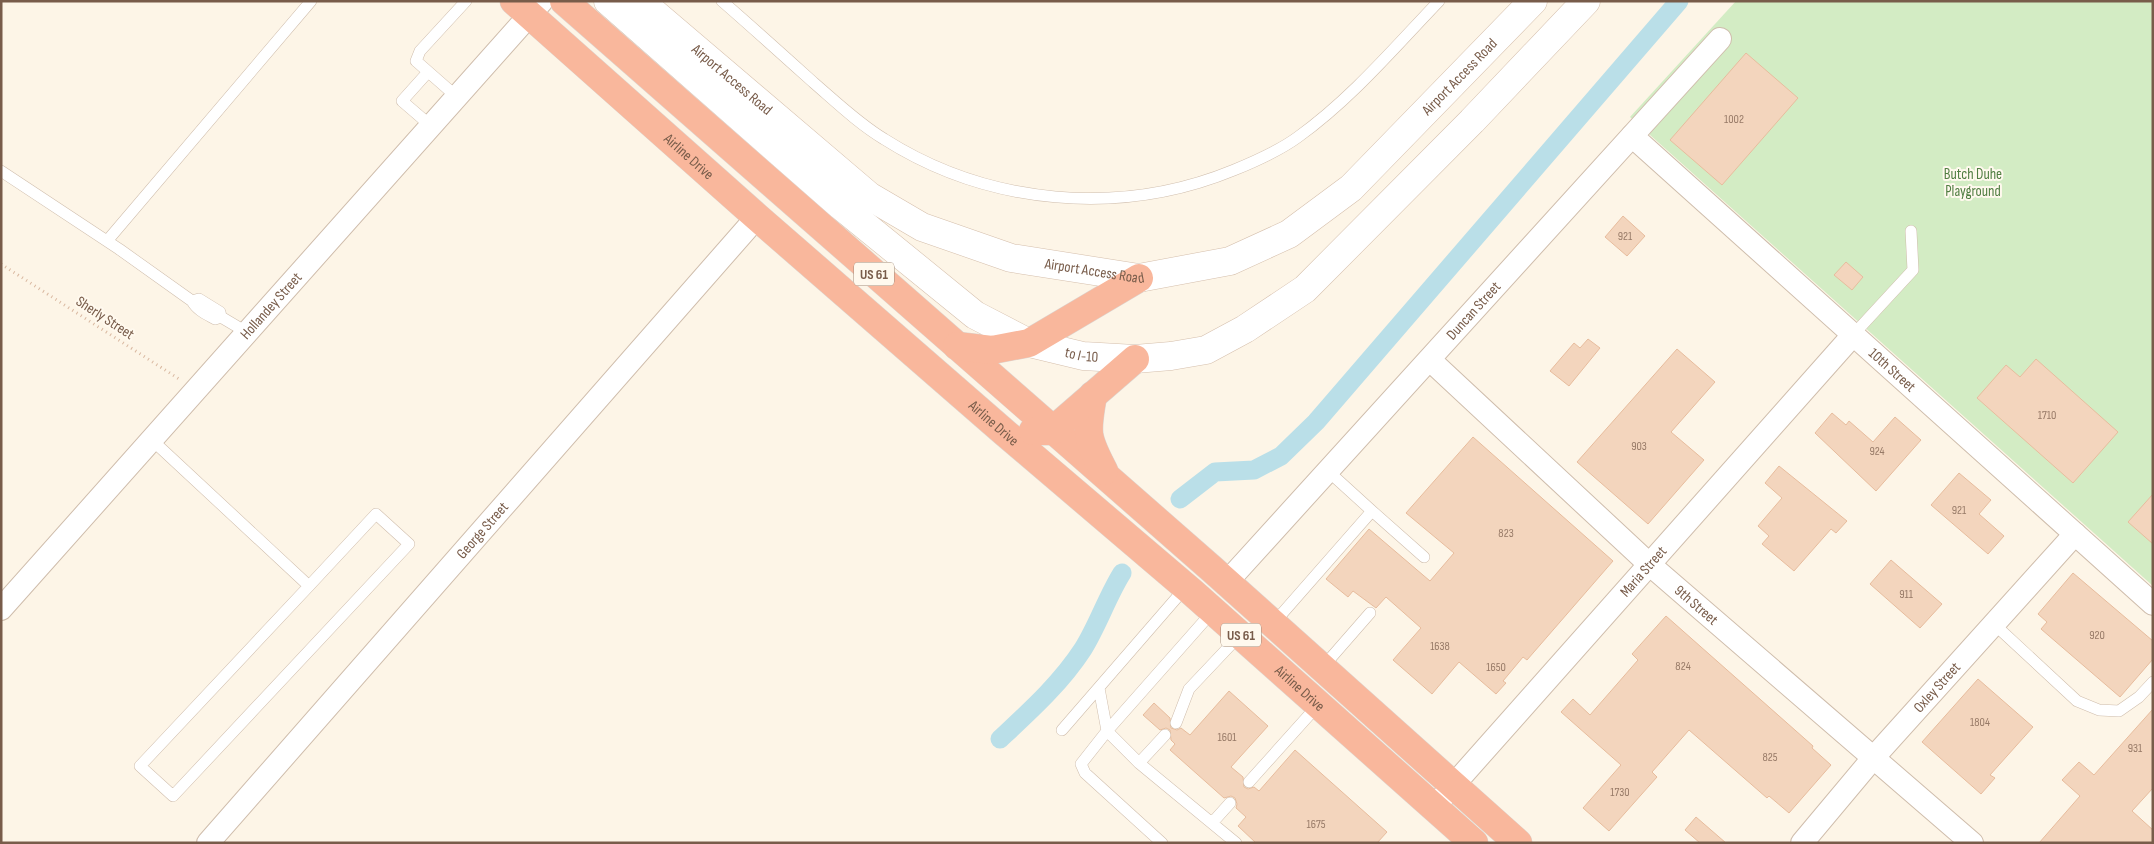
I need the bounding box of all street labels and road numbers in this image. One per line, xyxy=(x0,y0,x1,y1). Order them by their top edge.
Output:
street label: Airport Access Road xyxy=(1417,34,1501,120)
street label: Airport Access Road xyxy=(687,39,776,119)
street label: Airline Drive xyxy=(659,129,718,184)
street label: Airport Access Road xyxy=(1043,254,1146,288)
road number: US 61 xyxy=(854,262,894,286)
street label: Hollandey Street xyxy=(236,268,306,343)
street label: Duncan Street xyxy=(1442,277,1505,344)
street label: Sherly Street xyxy=(72,292,138,344)
street label: to I-10 xyxy=(1063,342,1099,366)
street label: 10th Street xyxy=(1865,344,1920,396)
street label: Airline Drive xyxy=(964,395,1023,450)
street label: George Street xyxy=(452,497,513,563)
street label: Maria Street xyxy=(1616,542,1671,601)
street label: 9th Street xyxy=(1671,581,1723,629)
road number: US 61 xyxy=(1221,624,1261,646)
street label: Oxley Street xyxy=(1909,658,1965,717)
street label: Airline Drive xyxy=(1270,660,1329,715)

